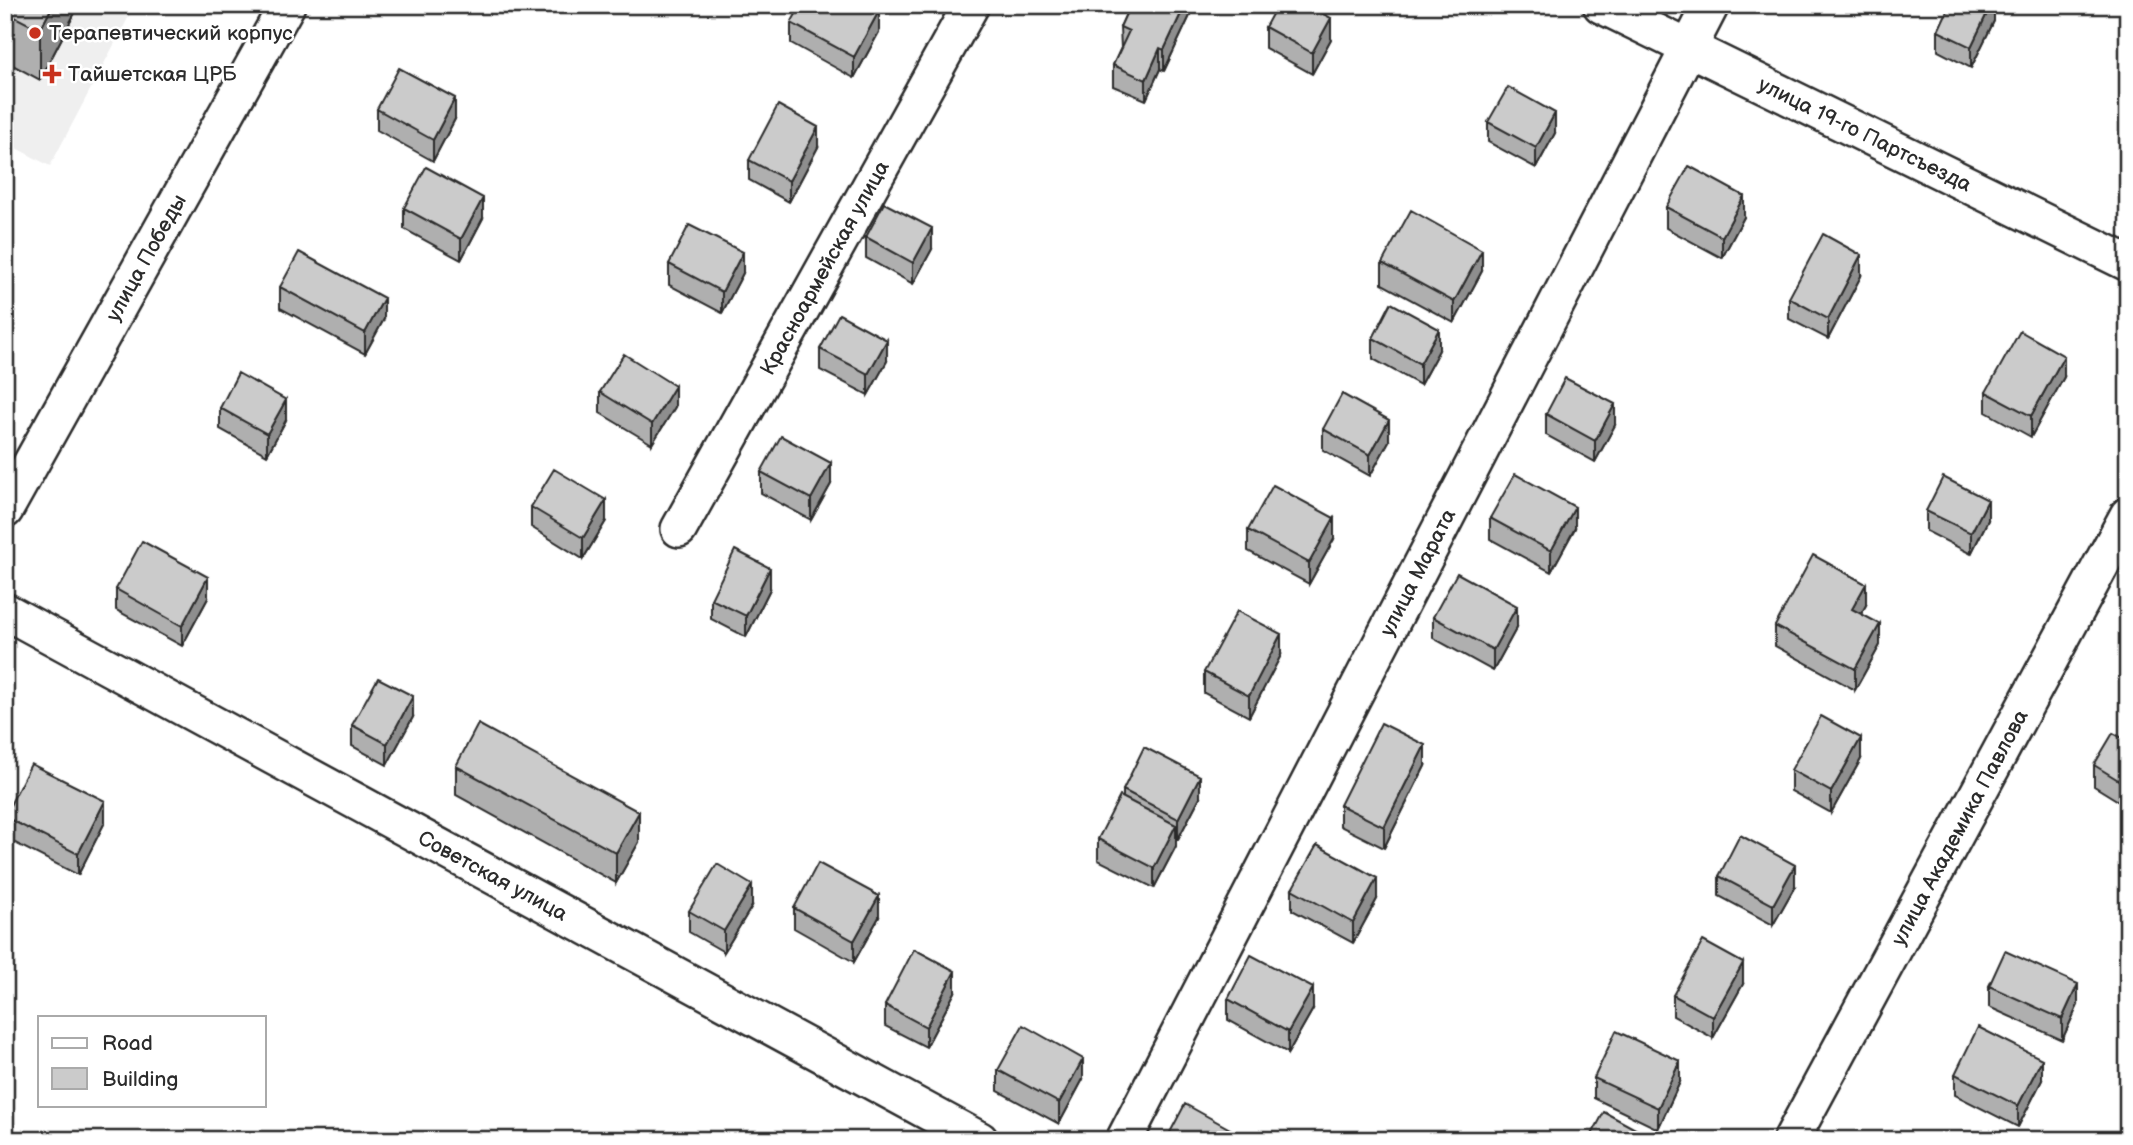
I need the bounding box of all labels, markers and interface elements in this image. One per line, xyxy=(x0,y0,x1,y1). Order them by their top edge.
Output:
place label: Терапевтический корпус xyxy=(49,21,293,46)
marker: Терапевтический корпус xyxy=(27,25,43,41)
place label: Тайшетская ЦРБ xyxy=(68,62,237,87)
marker: Тайшетская ЦРБ xyxy=(42,64,62,84)
street label: улица 19-го Партсъезда xyxy=(1754,72,1976,198)
street label: Красноармейская улица xyxy=(755,156,895,380)
street label: улица Победы xyxy=(101,190,192,326)
street label: улица Марата xyxy=(1375,504,1461,641)
street label: улица Академика Павлова xyxy=(1886,705,2034,950)
street label: Советская улица xyxy=(414,825,572,927)
legend xyxy=(38,1016,266,1106)
text: Road xyxy=(102,1031,153,1056)
text: Building xyxy=(102,1067,178,1092)

